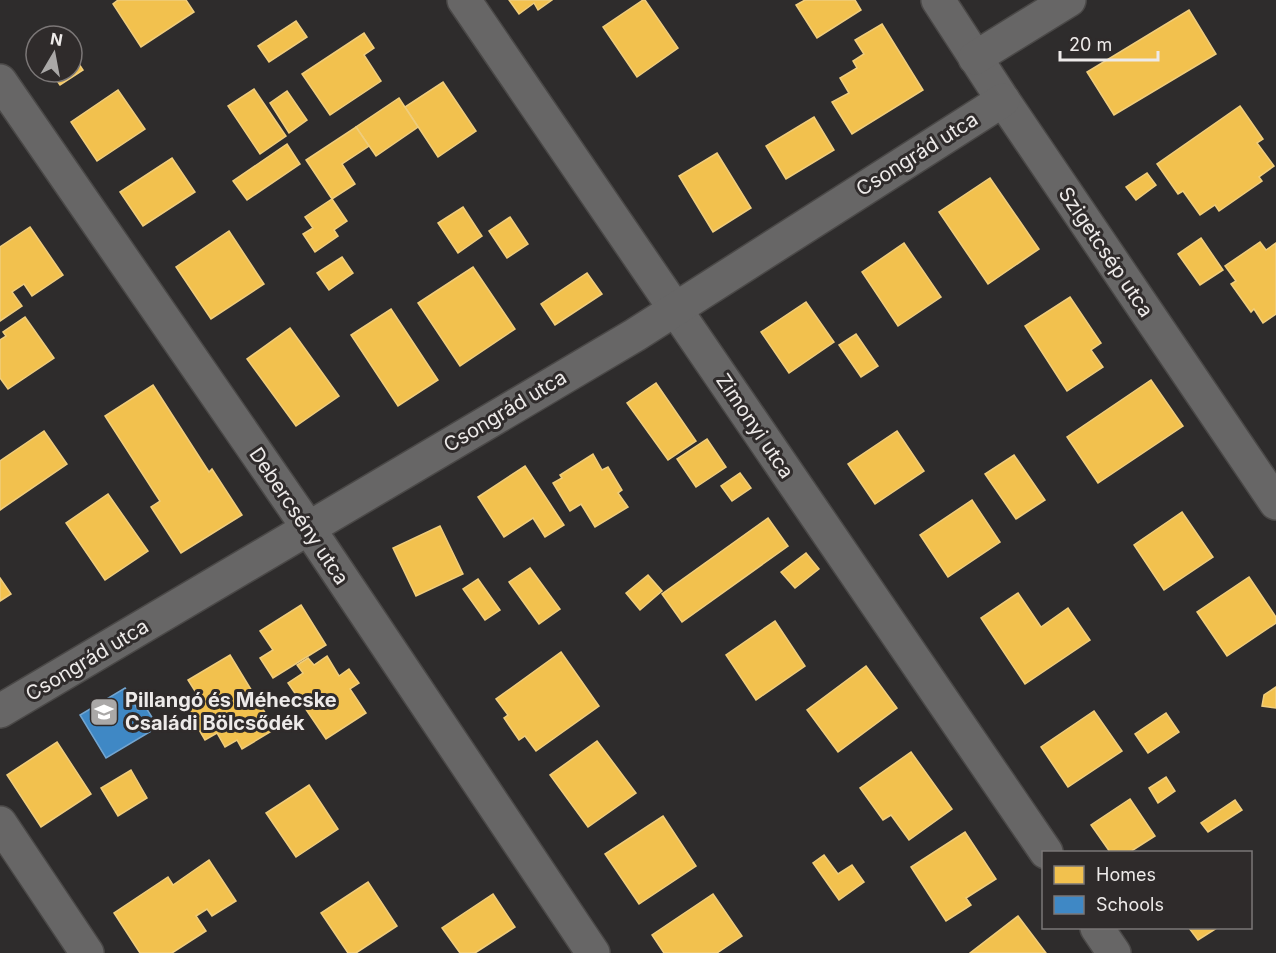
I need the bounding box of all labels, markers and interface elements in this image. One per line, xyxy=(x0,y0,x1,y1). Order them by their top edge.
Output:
north arrow xyxy=(24,24,84,84)
scale bar xyxy=(1060,24,1158,62)
text: N xyxy=(49,28,64,50)
text: 20 m xyxy=(1069,34,1112,55)
street label: Csongrád utca xyxy=(852,107,982,201)
street label: Szigetcsép utca xyxy=(1054,182,1158,322)
street label: Csongrád utca xyxy=(439,365,571,457)
street label: Zimonyi utca xyxy=(711,369,799,483)
street label: Debercsény utca xyxy=(244,443,354,589)
street label: Csongrád utca xyxy=(21,614,153,706)
place label: Pillangó és Méhecske Családi Bölcsődék xyxy=(125,688,337,735)
school or university icon: Pillangó és Méhecske Családi Bölcsődék xyxy=(88,696,120,728)
legend xyxy=(1042,851,1252,929)
text: Homes xyxy=(1096,864,1156,885)
text: Schools xyxy=(1096,894,1164,915)

